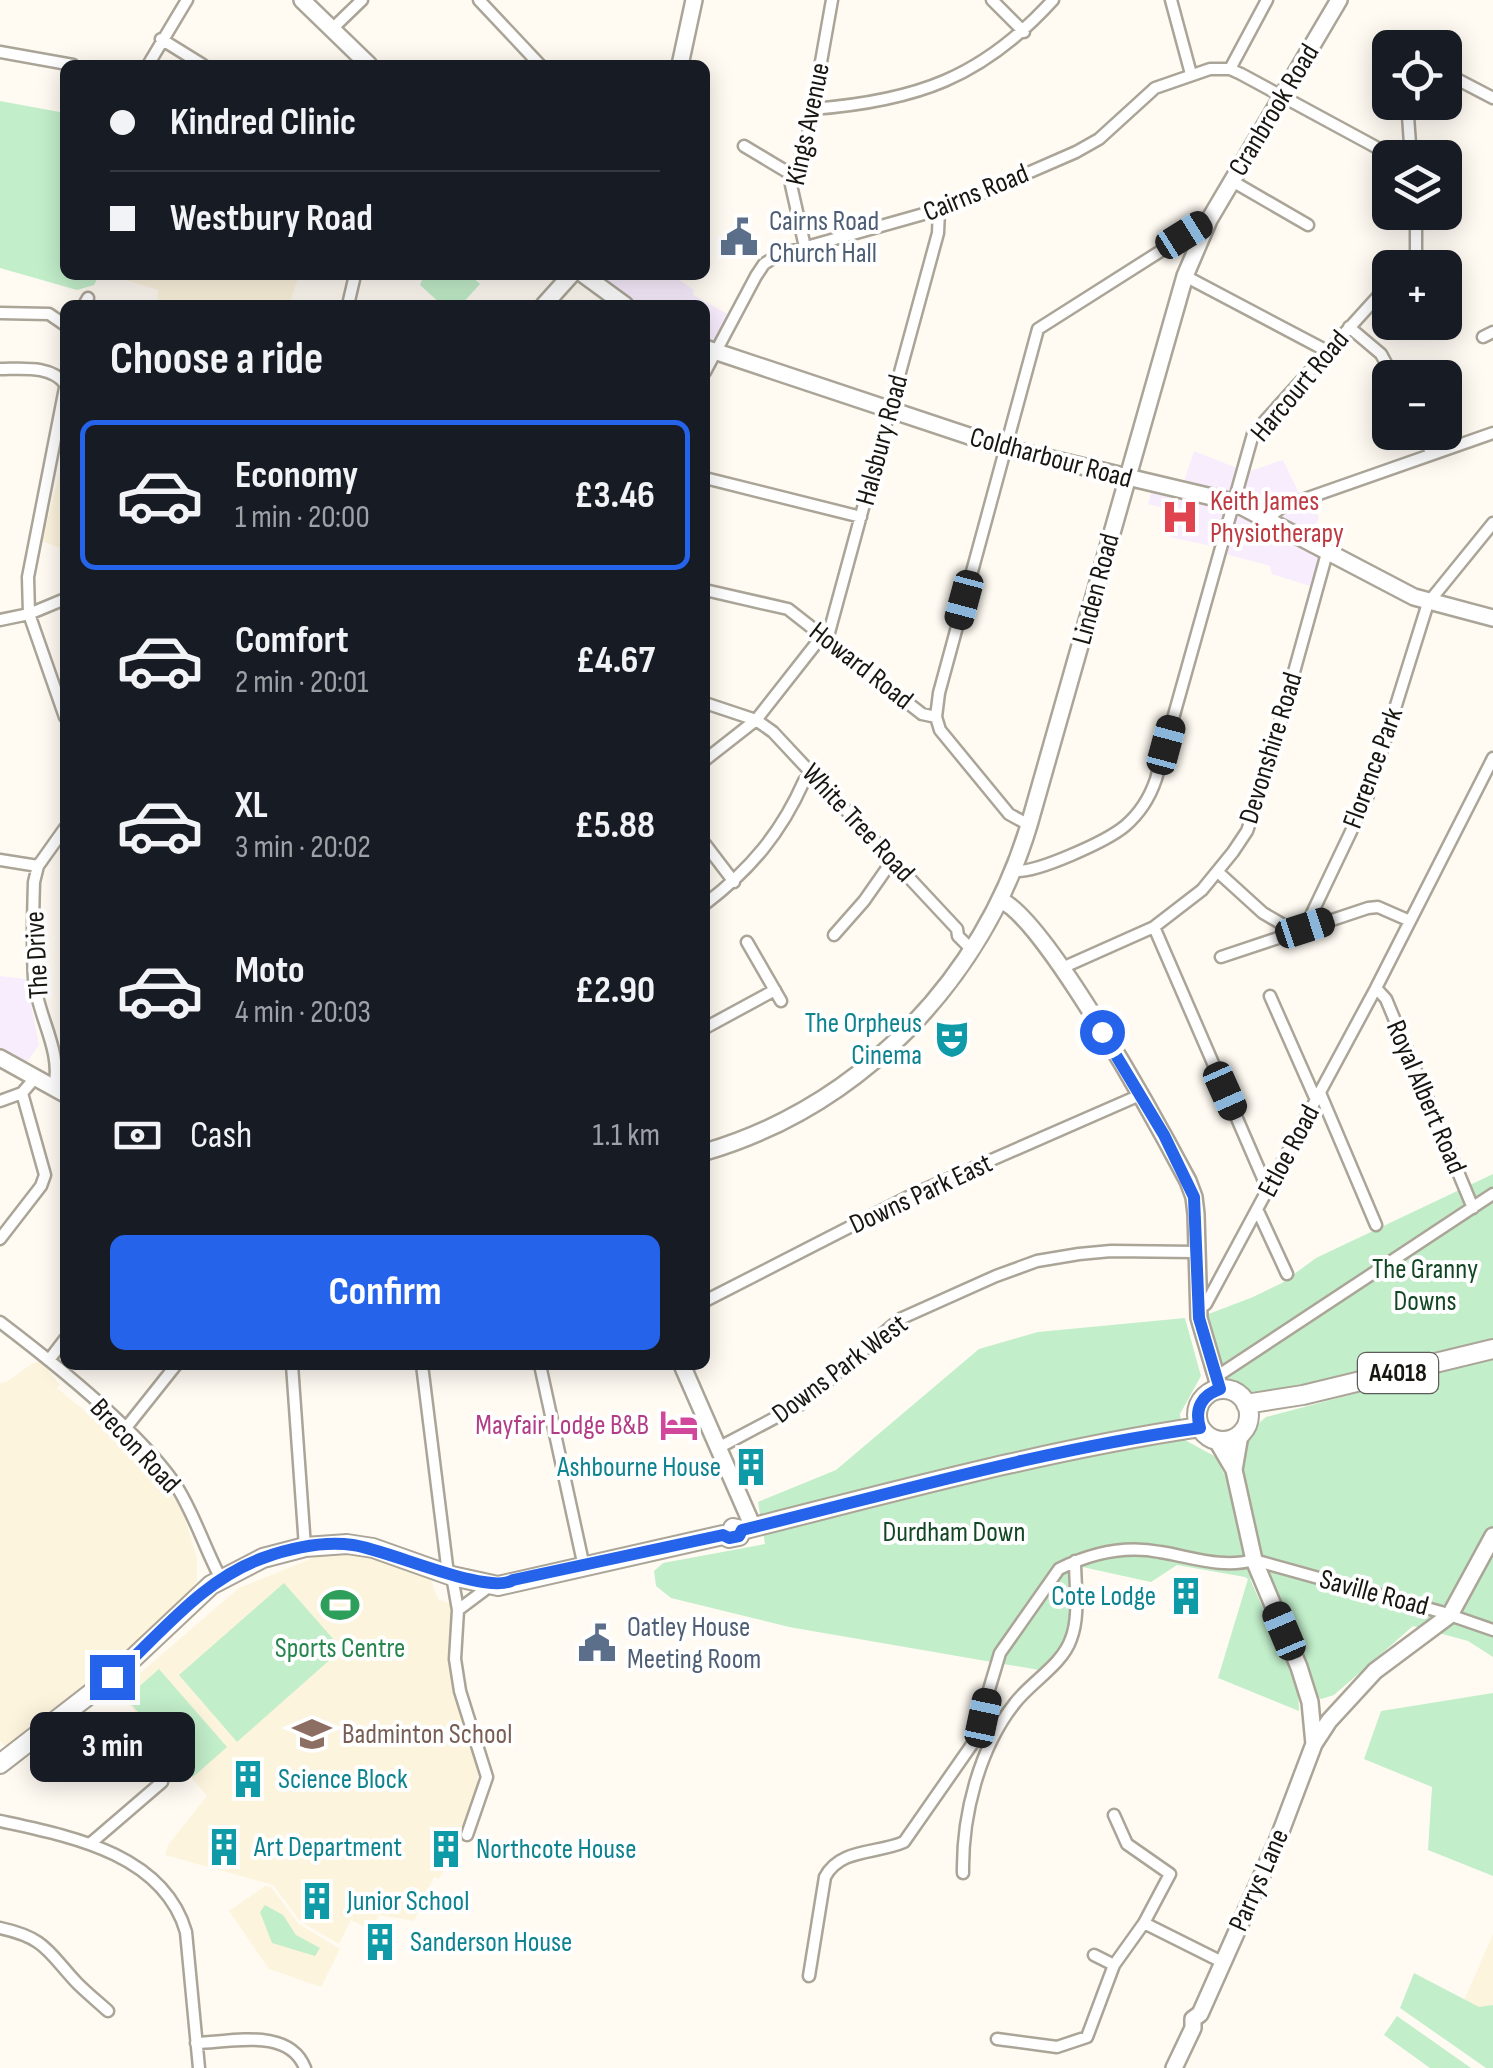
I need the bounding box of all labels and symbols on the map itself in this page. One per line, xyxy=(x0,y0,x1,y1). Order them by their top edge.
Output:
street label: Cranbrook Road xyxy=(1222,38,1326,182)
street label: Kings Avenue xyxy=(779,60,837,188)
street label: Cairns Road xyxy=(919,157,1033,229)
place label: Cairns Road Church Hall xyxy=(769,205,879,270)
car xyxy=(1151,206,1217,264)
public building icon: Cairns Road Church Hall xyxy=(718,216,760,258)
street label: Harcourt Road xyxy=(1244,324,1356,448)
street label: Halsbury Road xyxy=(849,371,915,509)
street label: Coldharbour Road xyxy=(966,420,1136,496)
place label: Keith James Physiotherapy xyxy=(1210,485,1344,550)
hospital icon: Keith James Physiotherapy xyxy=(1159,496,1201,538)
street label: Linden Road xyxy=(1065,530,1127,648)
car xyxy=(942,567,986,633)
street label: Howard Road xyxy=(803,615,919,717)
street label: Devonshire Road xyxy=(1232,668,1310,828)
street label: Florence Park xyxy=(1336,703,1410,833)
car xyxy=(1144,712,1188,778)
street label: White Tree Road xyxy=(795,757,921,889)
car xyxy=(1272,904,1338,952)
street label: The Drive xyxy=(18,910,56,1000)
place label: The Orpheus Cinema xyxy=(805,1007,922,1072)
route start xyxy=(1080,1010,1125,1055)
street label: Royal Albert Road xyxy=(1379,1015,1473,1179)
theatre icon: The Orpheus Cinema xyxy=(931,1018,973,1060)
car xyxy=(1199,1057,1251,1125)
street label: Etloe Road xyxy=(1251,1099,1327,1203)
street label: Downs Park East xyxy=(845,1147,997,1241)
park label: The Granny Downs xyxy=(1372,1253,1478,1318)
street label: Downs Park West xyxy=(766,1308,914,1430)
road number: A4018 xyxy=(1358,1353,1438,1393)
street label: Brecon Road xyxy=(83,1392,187,1500)
hotel icon: Mayfair Lodge B&B xyxy=(658,1404,700,1446)
place label: Mayfair Lodge B&B xyxy=(475,1409,649,1442)
building icon: Ashbourne House xyxy=(730,1446,772,1488)
place label: Ashbourne House xyxy=(556,1451,721,1484)
park label: Durdham Down xyxy=(883,1516,1025,1549)
street label: Saville Road xyxy=(1316,1563,1432,1623)
building icon: Cote Lodge xyxy=(1165,1575,1207,1617)
place label: Cote Lodge xyxy=(1051,1580,1156,1613)
sports icon: Sports Centre xyxy=(319,1584,361,1626)
car xyxy=(1258,1598,1310,1664)
place label: Oatley House Meeting Room xyxy=(627,1611,761,1676)
public building icon: Oatley House Meeting Room xyxy=(576,1622,618,1664)
place label: Sports Centre xyxy=(275,1632,405,1665)
route end xyxy=(90,1655,135,1700)
car xyxy=(962,1686,1004,1750)
callout: 3 min xyxy=(29,1712,194,1782)
school or university icon: Badminton School xyxy=(291,1713,333,1755)
place label: Badminton School xyxy=(342,1718,512,1751)
building icon: Science Block xyxy=(227,1758,269,1800)
place label: Science Block xyxy=(278,1763,408,1796)
street label: Parrys Lane xyxy=(1222,1824,1296,1936)
building icon: Art Department xyxy=(203,1826,245,1868)
building icon: Northcote House xyxy=(425,1828,467,1870)
place label: Art Department xyxy=(253,1831,402,1864)
place label: Northcote House xyxy=(476,1833,636,1866)
building icon: Junior School xyxy=(296,1880,338,1922)
place label: Junior School xyxy=(346,1885,469,1918)
building icon: Sanderson House xyxy=(359,1921,401,1963)
place label: Sanderson House xyxy=(410,1926,572,1959)

